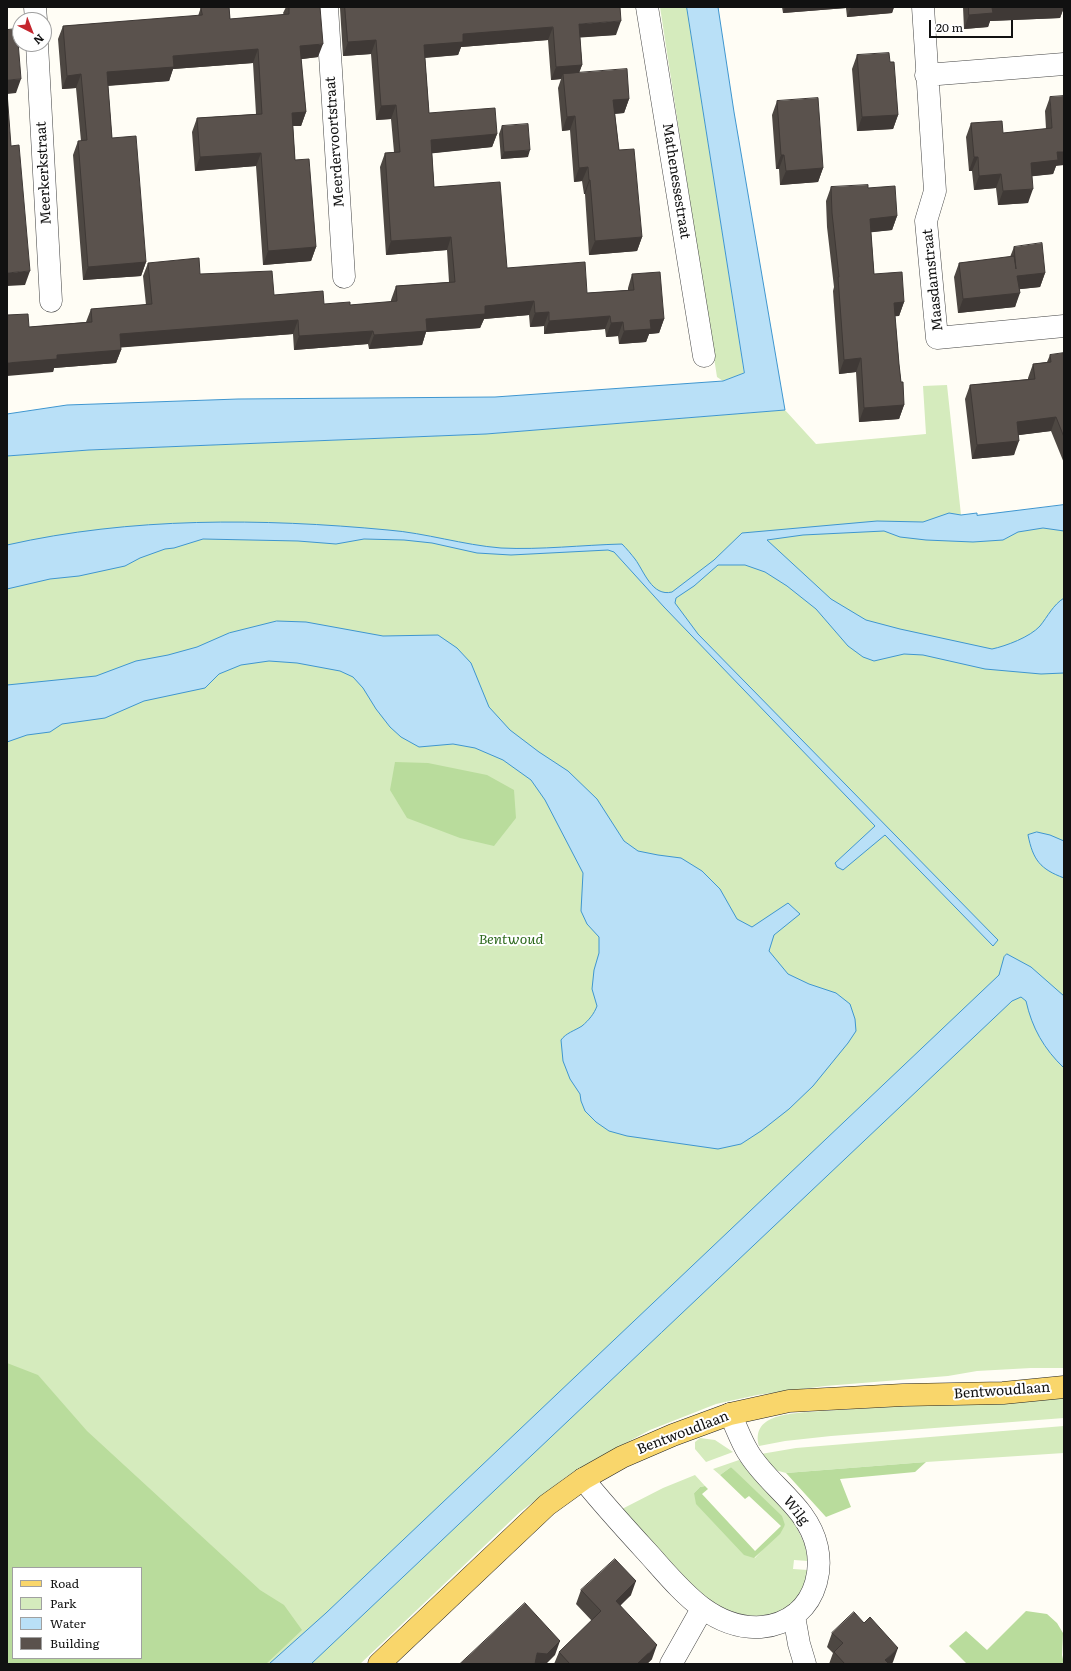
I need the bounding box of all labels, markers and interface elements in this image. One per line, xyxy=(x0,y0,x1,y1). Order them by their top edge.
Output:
north arrow xyxy=(12,12,52,52)
scale bar xyxy=(931,12,1015,38)
text: 20 m xyxy=(936,18,963,36)
text: N xyxy=(31,31,48,49)
street label: Meerdervoortstraat xyxy=(322,76,348,208)
street label: Meerkerkstraat xyxy=(33,121,55,225)
street label: Mathenessestraat xyxy=(659,122,693,240)
street label: Maasdamstraat xyxy=(919,228,947,332)
park label: Bentwoud xyxy=(478,932,544,948)
street label: Bentwoudlaan xyxy=(953,1379,1051,1403)
street label: Bentwoudlaan xyxy=(635,1408,731,1458)
street label: Wilg xyxy=(779,1493,813,1529)
legend xyxy=(12,1567,142,1659)
text: Road xyxy=(50,1574,79,1592)
text: Park xyxy=(50,1594,76,1612)
text: Water xyxy=(50,1614,86,1632)
text: Building xyxy=(50,1634,99,1652)

